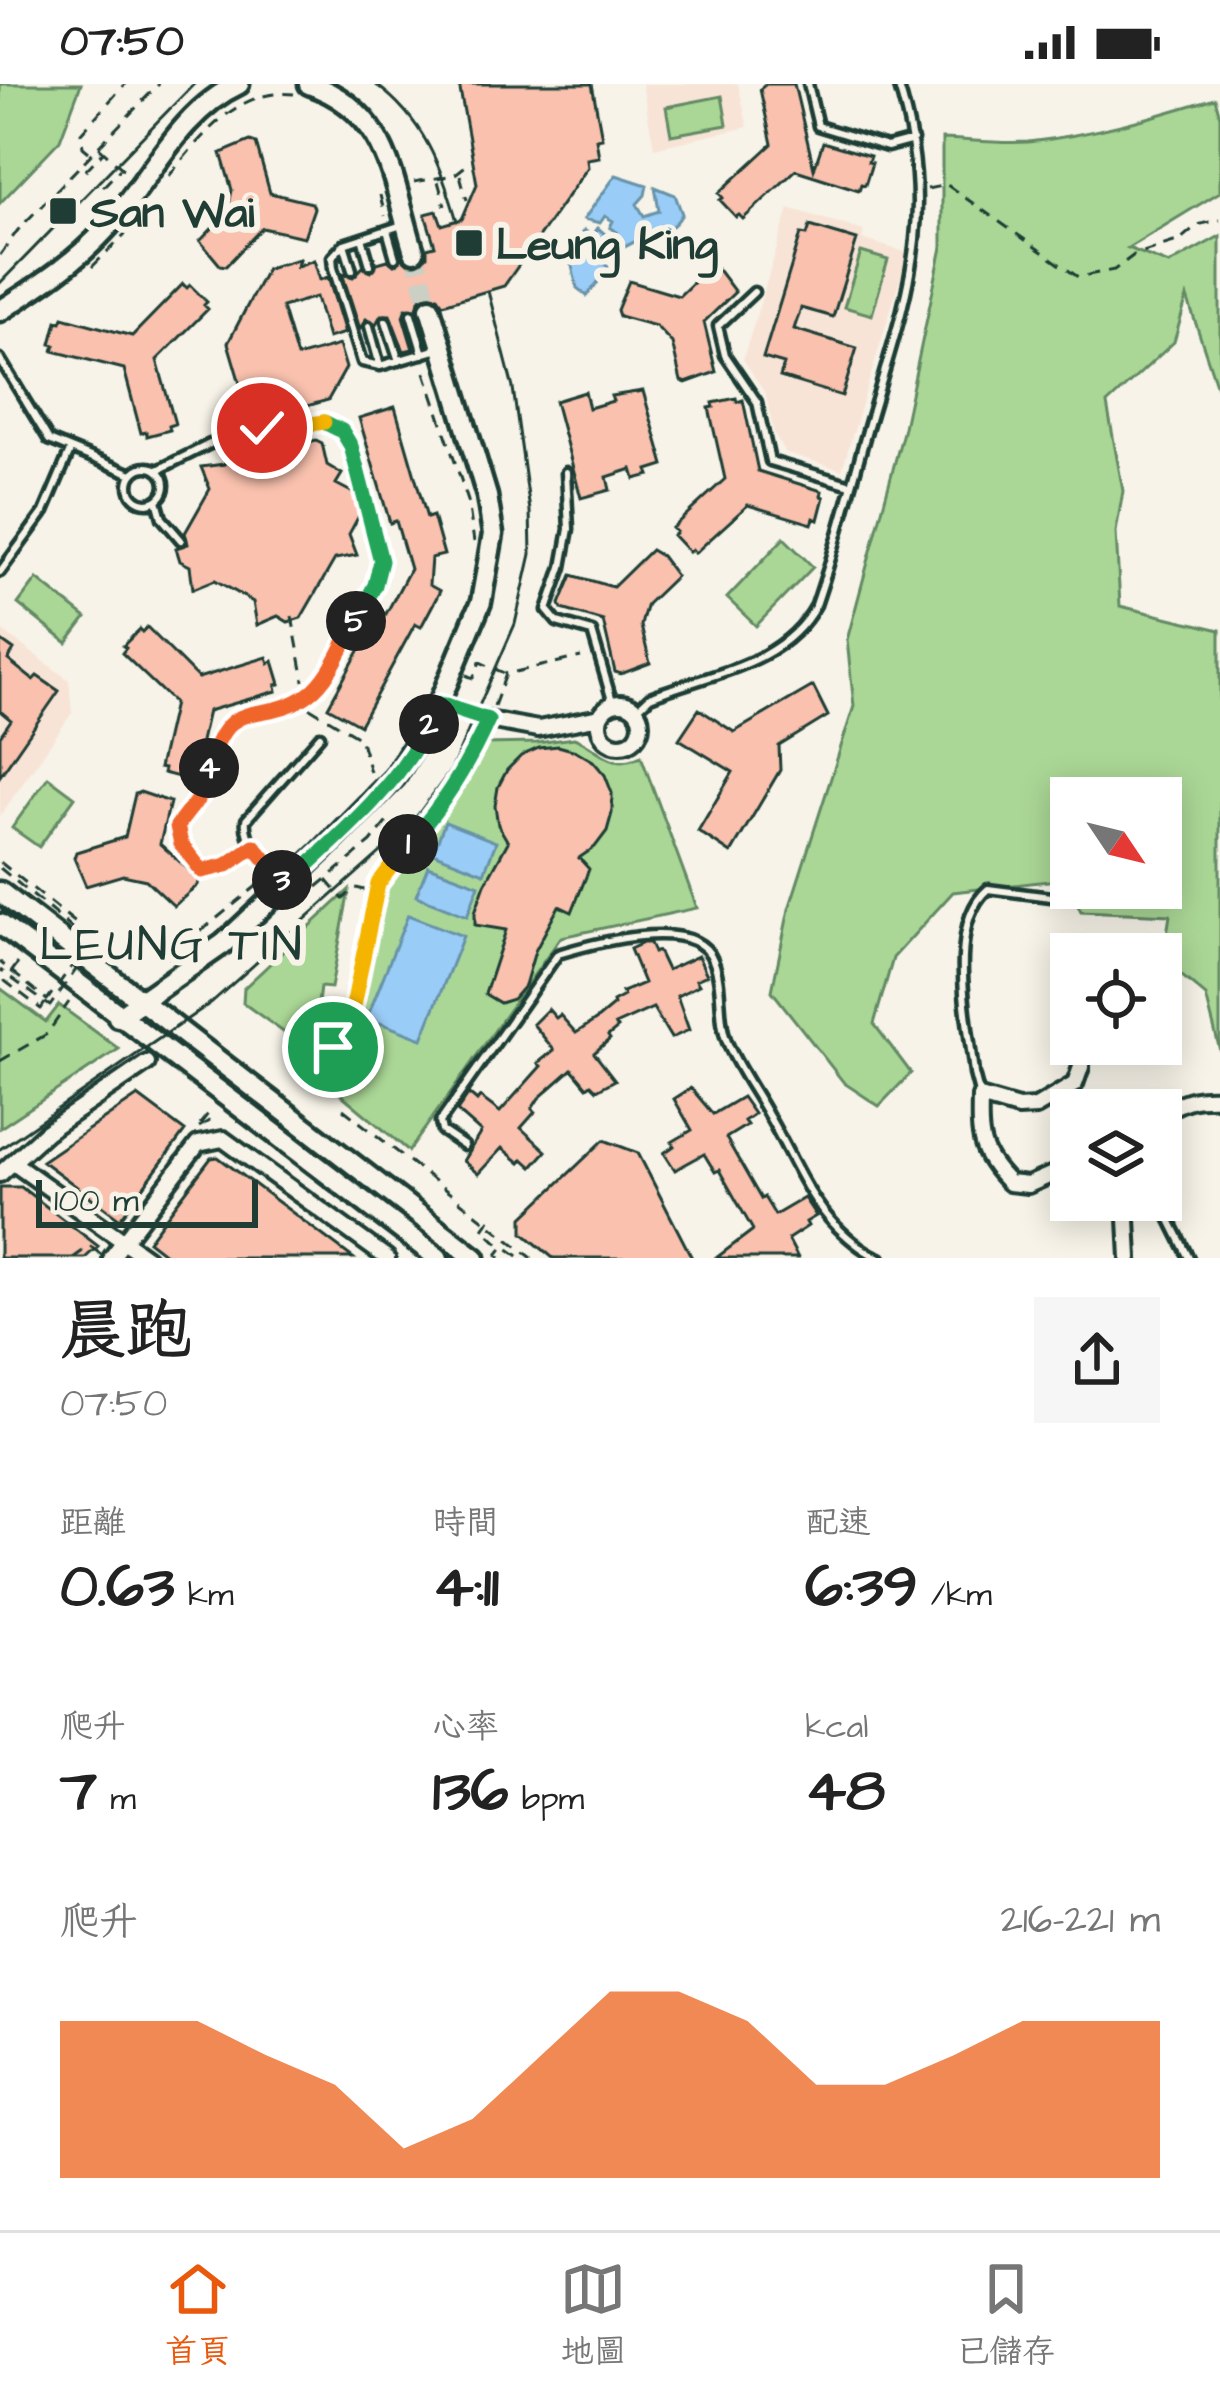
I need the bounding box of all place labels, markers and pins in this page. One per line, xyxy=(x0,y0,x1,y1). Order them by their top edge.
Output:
place label: San Wai xyxy=(89,183,255,245)
marker: San Wai xyxy=(47,195,79,227)
place label: Leung King xyxy=(496,215,718,278)
marker: Leung King xyxy=(453,227,485,259)
pin xyxy=(211,377,313,479)
pin: 5 xyxy=(326,591,386,651)
pin: 2 xyxy=(399,694,459,754)
pin: 4 xyxy=(179,738,239,798)
pin: 1 xyxy=(378,814,438,874)
pin: 3 xyxy=(252,850,312,910)
pin xyxy=(282,996,384,1098)

